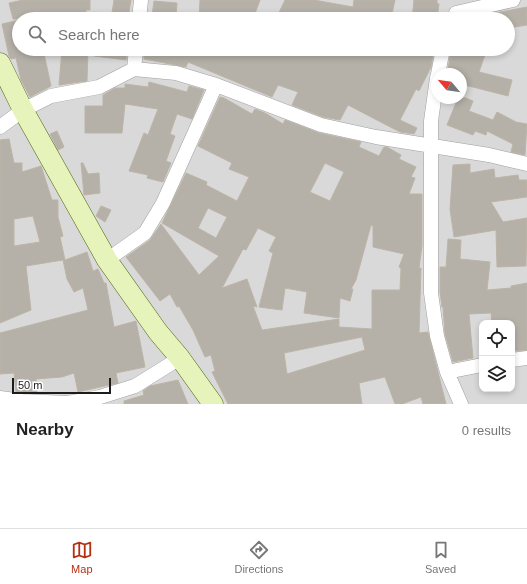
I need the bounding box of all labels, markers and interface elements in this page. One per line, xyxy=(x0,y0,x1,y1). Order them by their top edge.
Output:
search box xyxy=(12,12,515,56)
icon: search xyxy=(26,23,48,45)
text: Search here xyxy=(58,26,140,43)
north arrow xyxy=(431,68,467,104)
map controls xyxy=(479,320,515,392)
button: locate xyxy=(479,320,515,356)
button: layers xyxy=(479,356,515,392)
scale bar xyxy=(12,376,111,395)
text: 50 m xyxy=(18,379,42,391)
text: Nearby xyxy=(16,420,74,439)
text: 0 results xyxy=(462,423,511,438)
tab: Map xyxy=(71,539,93,575)
tab: Directions xyxy=(234,539,283,575)
tab: Saved xyxy=(425,539,456,575)

